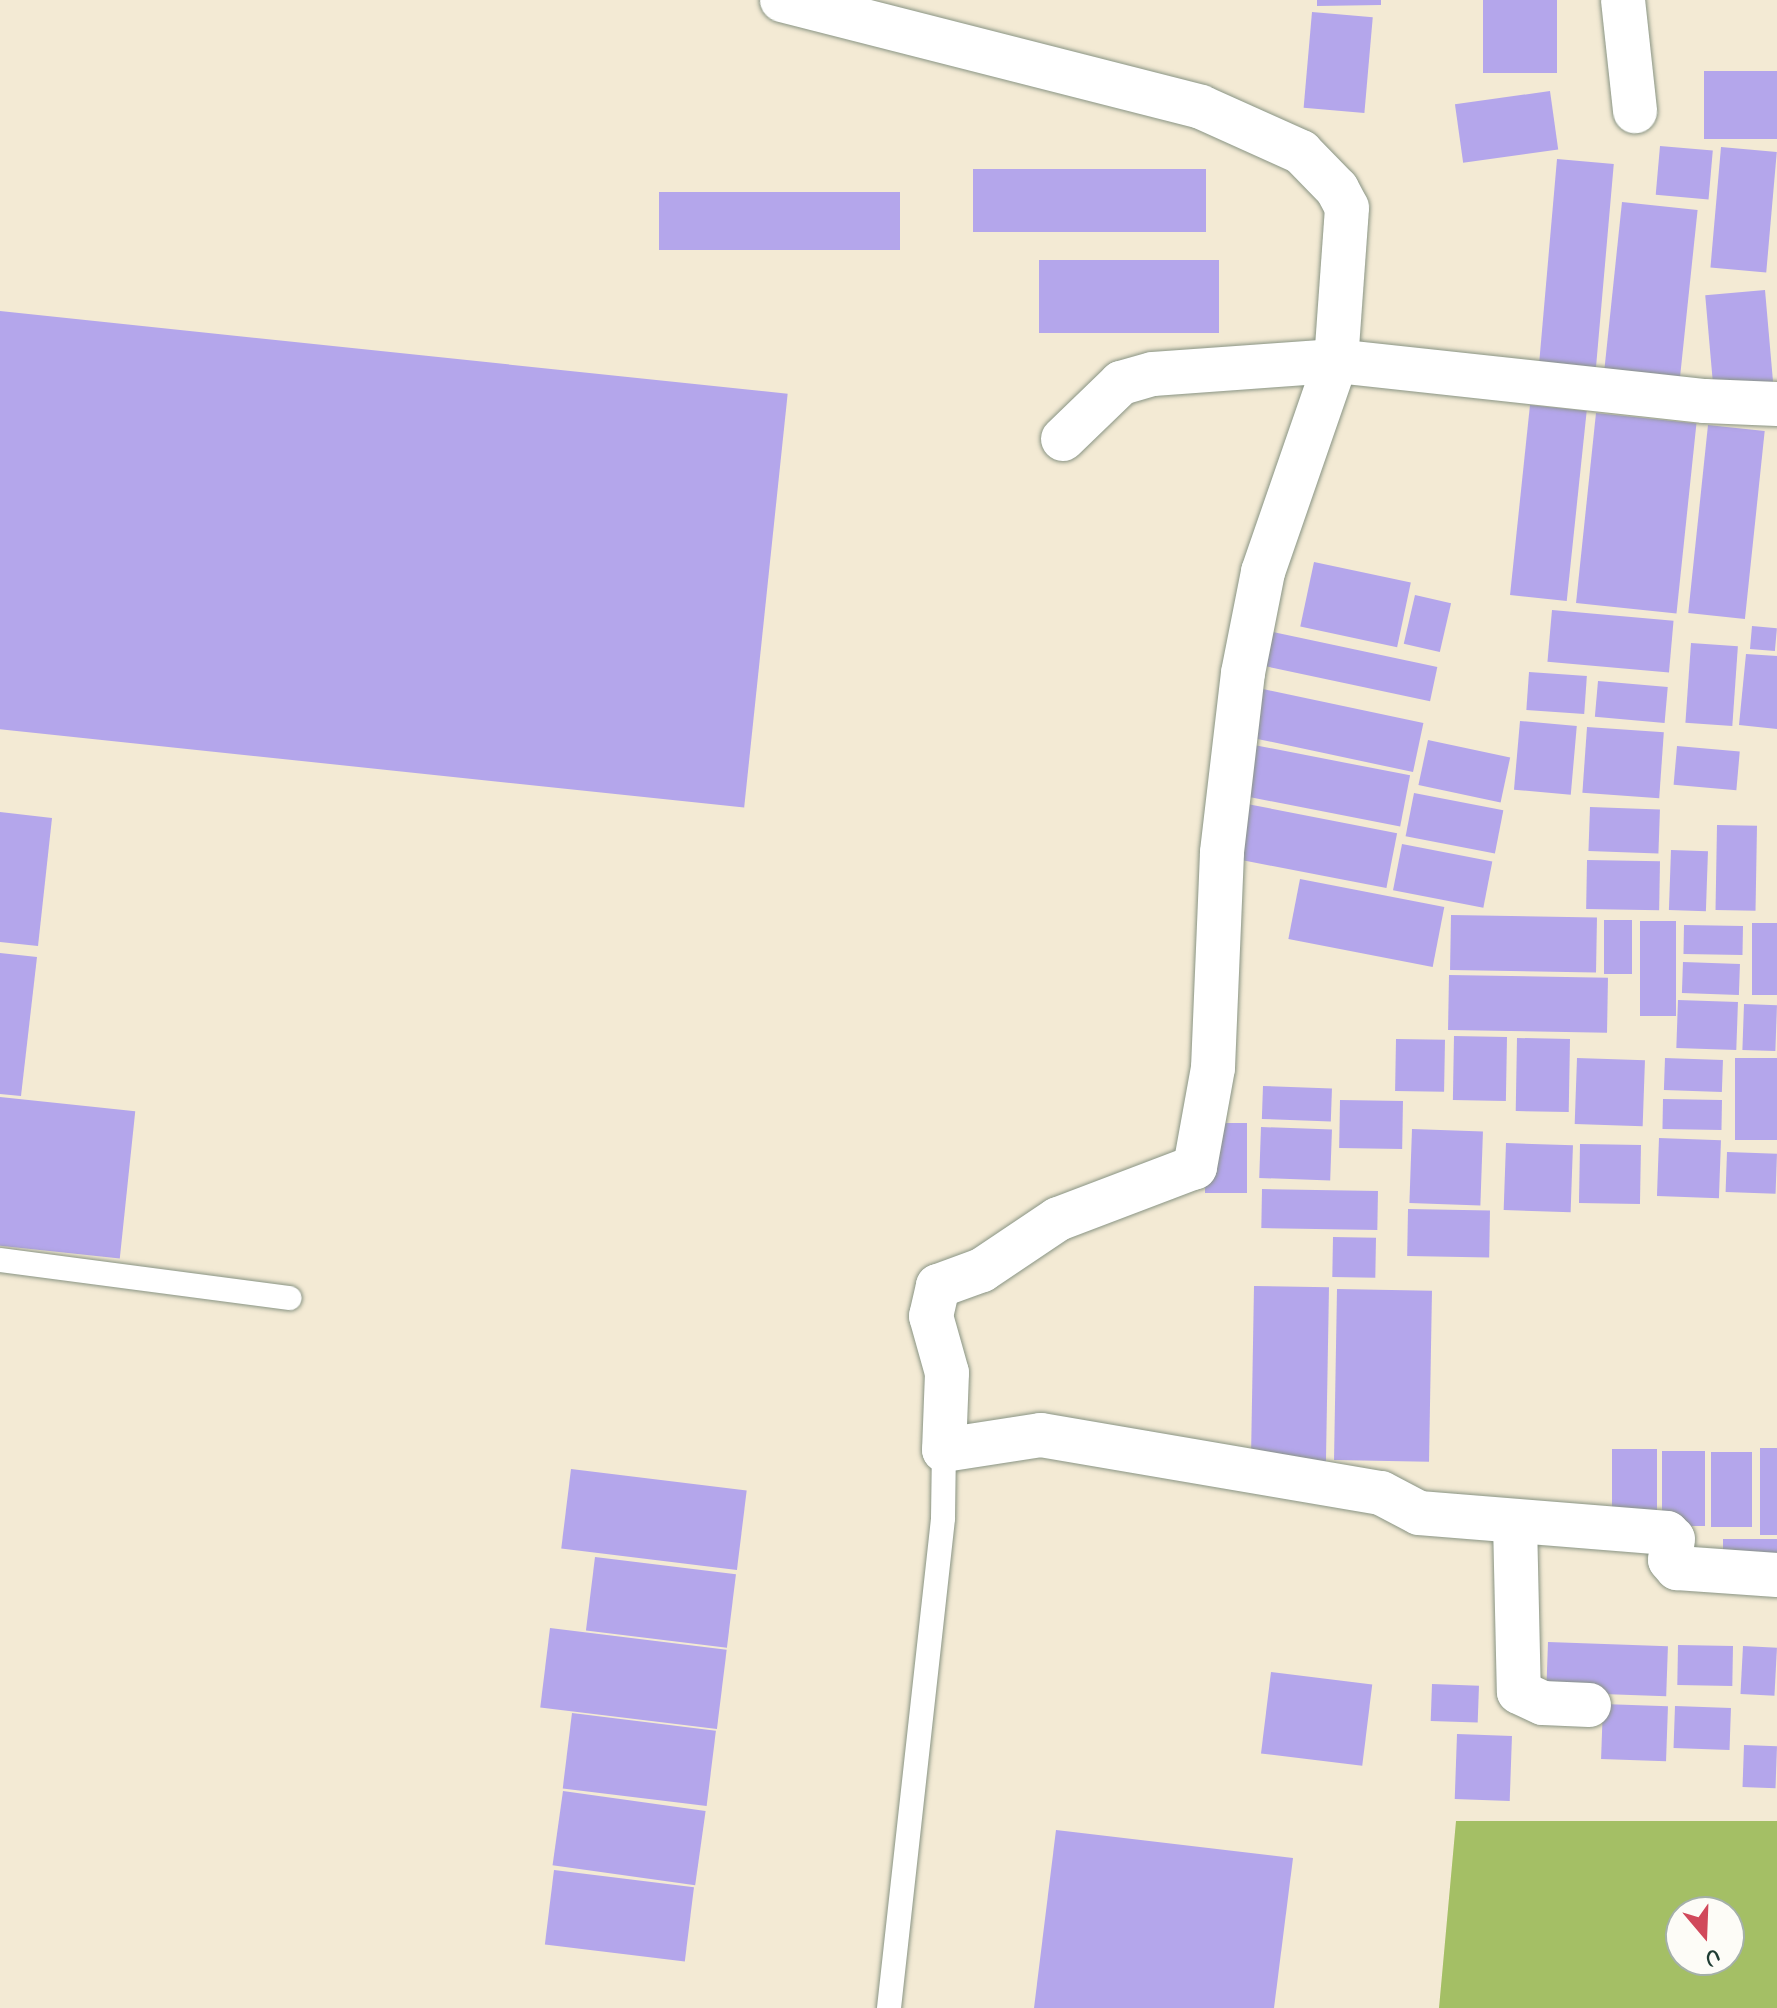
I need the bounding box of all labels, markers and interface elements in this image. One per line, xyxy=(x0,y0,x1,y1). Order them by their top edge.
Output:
north arrow xyxy=(1665,1896,1745,1976)
text: U xyxy=(1701,1941,1723,1972)

